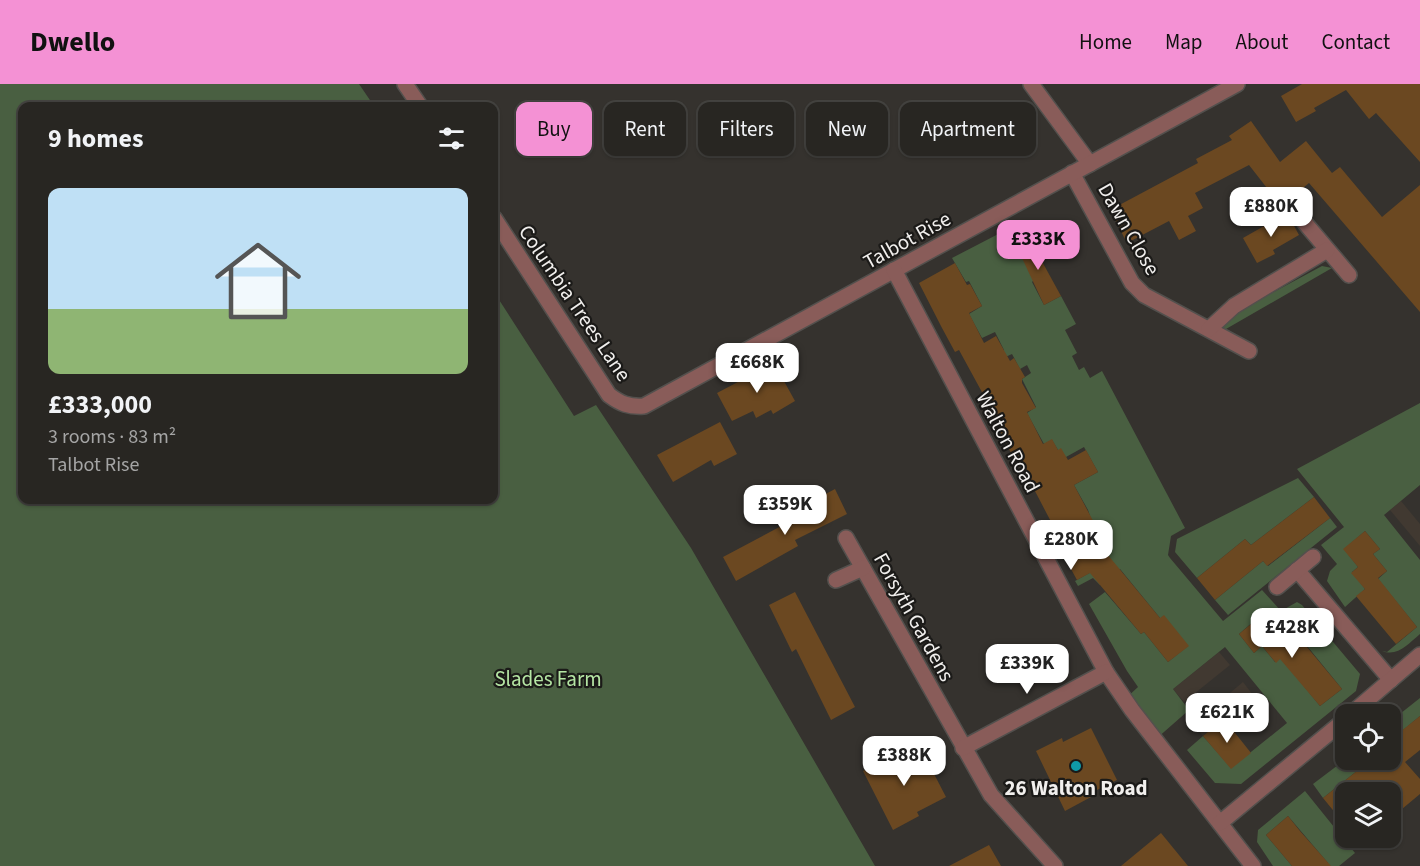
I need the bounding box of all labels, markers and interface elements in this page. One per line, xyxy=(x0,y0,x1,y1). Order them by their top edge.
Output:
text: Dwello xyxy=(30,22,115,62)
text: Home xyxy=(1079,27,1132,57)
text: Map xyxy=(1165,27,1203,57)
text: About xyxy=(1236,27,1288,57)
text: Contact xyxy=(1321,27,1390,57)
chip: Buy xyxy=(516,102,592,156)
chip: Rent xyxy=(604,102,686,156)
chip: Filters xyxy=(698,102,794,156)
chip: New xyxy=(806,102,888,156)
chip: Apartment xyxy=(900,102,1036,156)
text: 9 homes xyxy=(48,120,143,157)
icon: filters xyxy=(435,122,468,155)
street label: Dawn Close xyxy=(1090,177,1168,281)
pin: £880K xyxy=(1229,187,1313,238)
text: £880K xyxy=(1244,192,1298,220)
street label: Talbot Rise xyxy=(858,204,956,276)
street label: Columbia Trees Lane xyxy=(511,219,639,387)
pin: £333K xyxy=(996,220,1080,271)
text: £333K xyxy=(1011,225,1065,253)
icon: home xyxy=(204,227,312,335)
pin: £668K xyxy=(715,343,799,394)
text: £668K xyxy=(730,348,784,376)
text: £333,000 xyxy=(48,386,152,423)
street label: Walton Road xyxy=(969,386,1047,498)
text: 3 rooms · 83 m² xyxy=(48,423,176,451)
text: Talbot Rise xyxy=(48,451,139,479)
pin: £359K xyxy=(743,485,827,536)
text: £359K xyxy=(758,490,812,518)
pin: £280K xyxy=(1029,520,1113,571)
text: £280K xyxy=(1044,525,1098,553)
street label: Forsyth Gardens xyxy=(866,547,962,687)
pin: £428K xyxy=(1250,608,1334,659)
text: £428K xyxy=(1265,613,1319,641)
pin: £339K xyxy=(985,644,1069,695)
text: £339K xyxy=(1000,649,1054,677)
park label: Slades Farm xyxy=(494,664,602,694)
pin: £621K xyxy=(1185,693,1269,744)
text: £621K xyxy=(1200,698,1254,726)
map controls xyxy=(1335,704,1401,848)
button: locate xyxy=(1335,704,1401,770)
pin: £388K xyxy=(862,736,946,787)
text: £388K xyxy=(877,741,931,769)
marker: 26 Walton Road xyxy=(1069,759,1083,773)
place label: 26 Walton Road xyxy=(1005,773,1148,803)
button: layers xyxy=(1335,782,1401,848)

